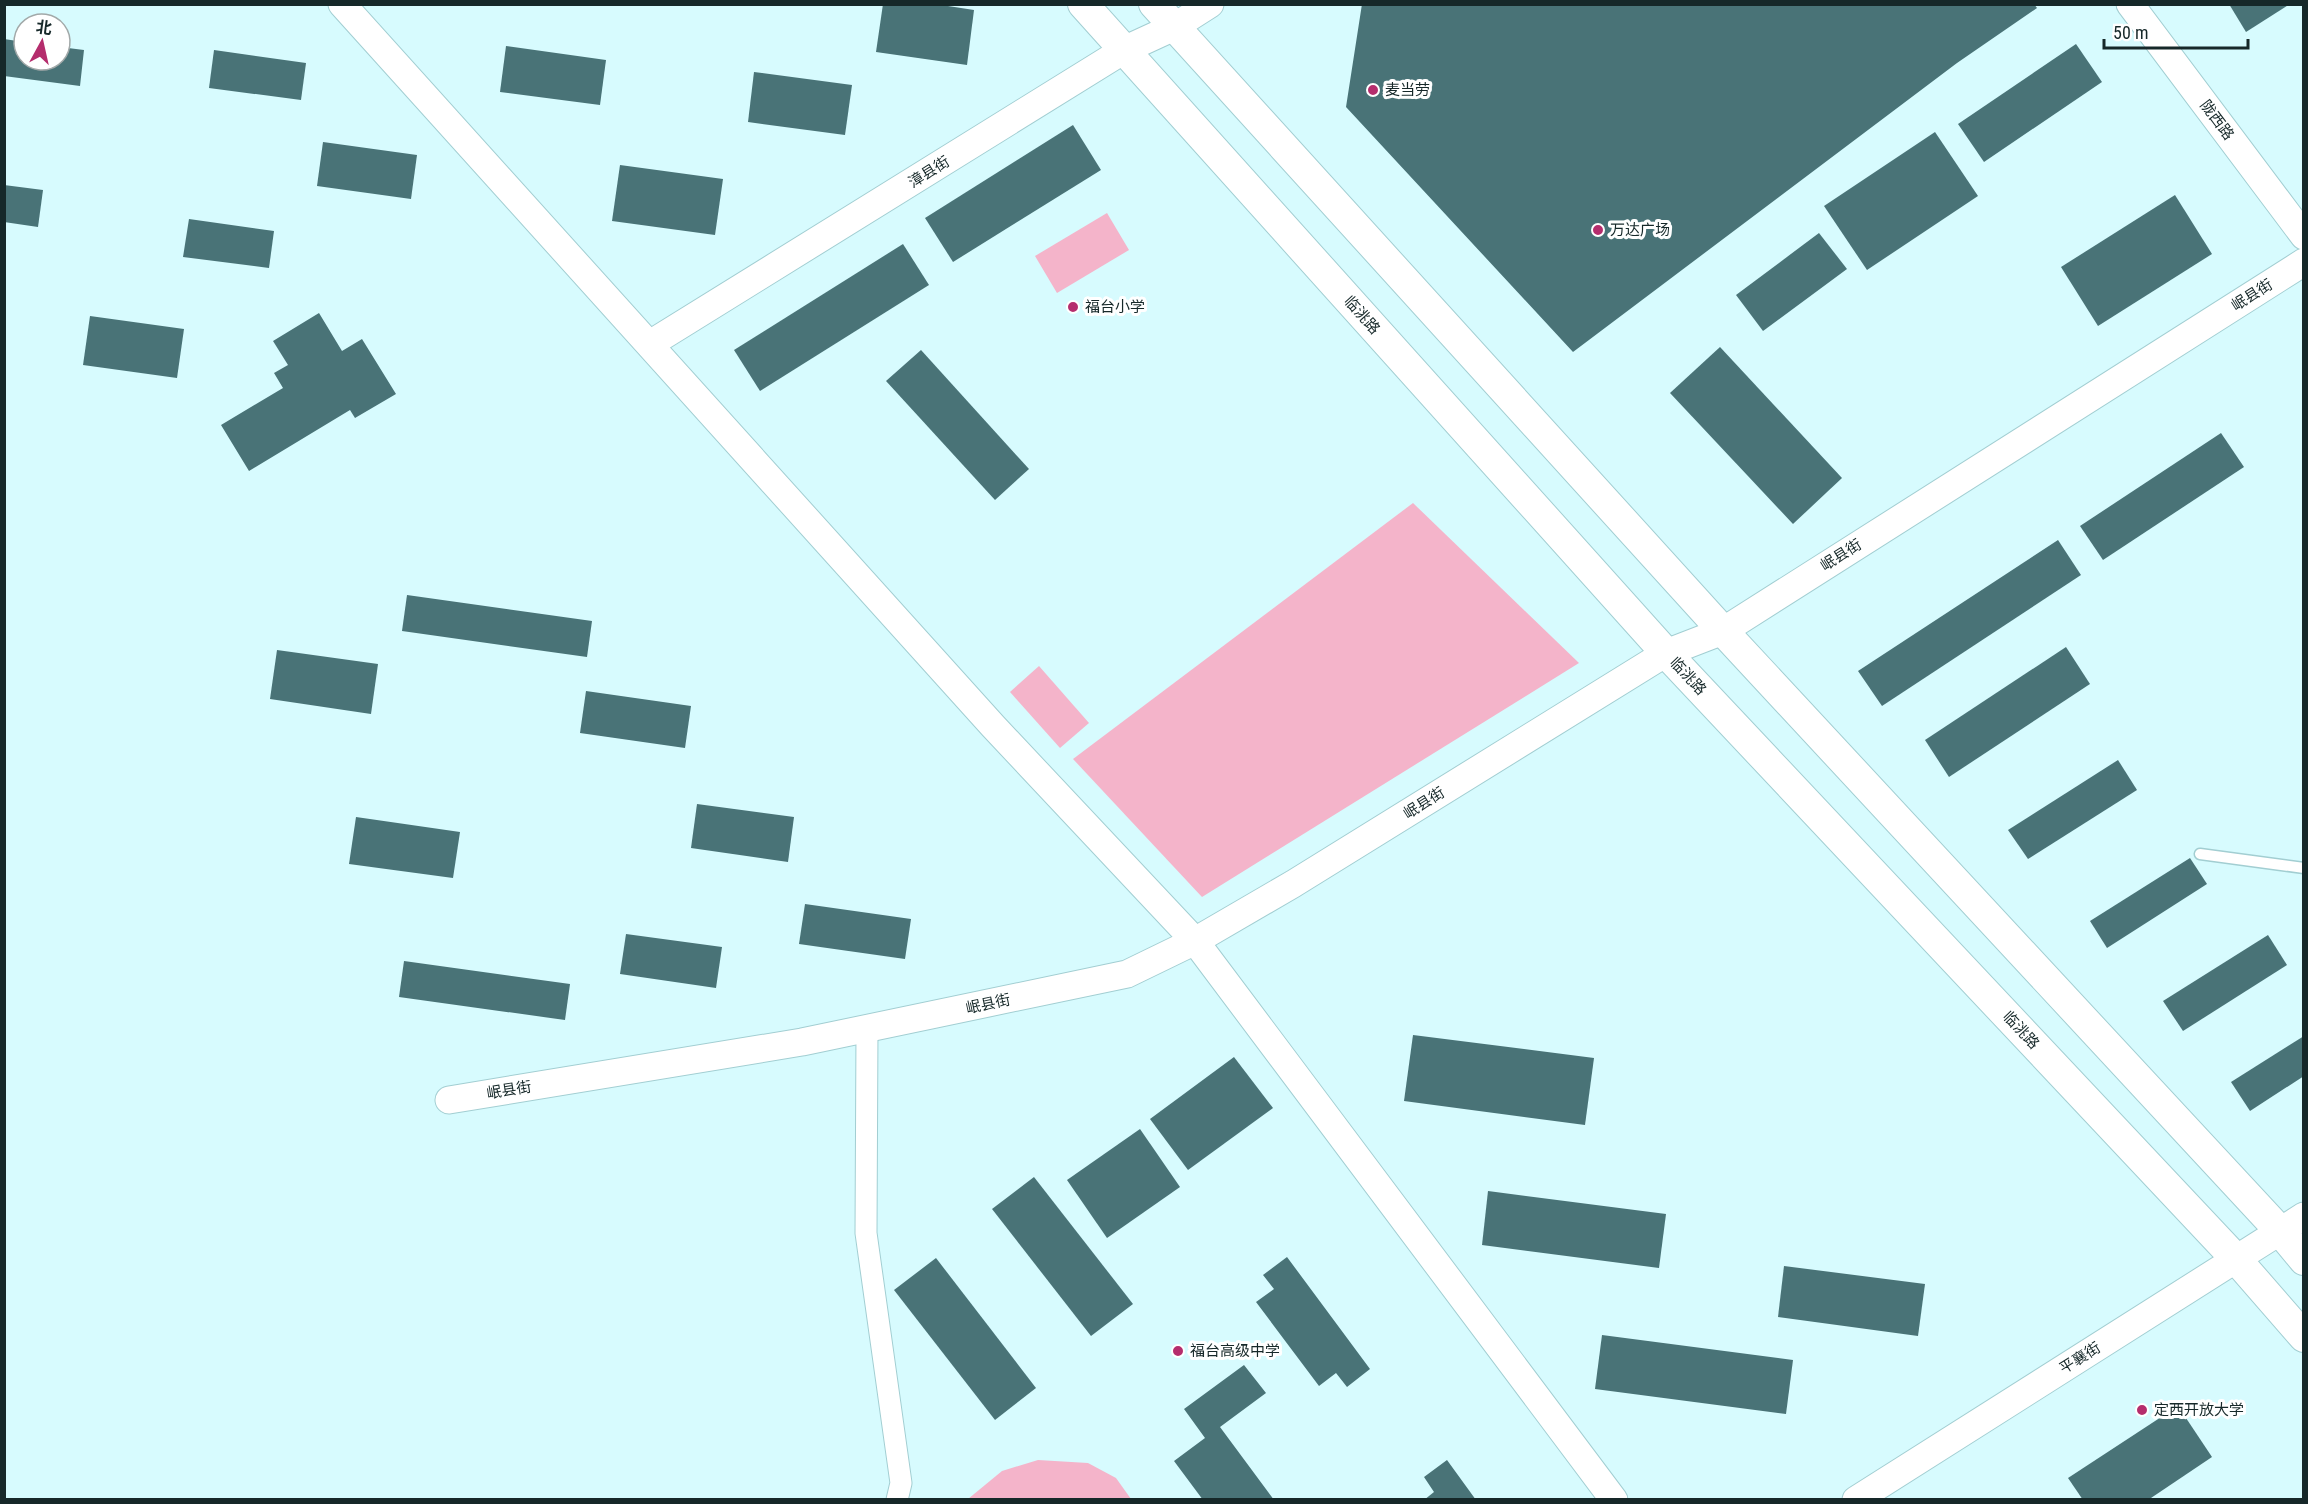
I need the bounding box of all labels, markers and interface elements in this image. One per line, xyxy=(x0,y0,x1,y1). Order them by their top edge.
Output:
north arrow xyxy=(12,12,72,72)
scale bar xyxy=(2104,12,2248,50)
text: 北 xyxy=(35,17,53,38)
text: 50 m xyxy=(2113,22,2148,43)
place label: 麦当劳 xyxy=(1385,81,1430,99)
marker: 麦当劳 xyxy=(1366,83,1380,97)
street label: 陇西路 xyxy=(2196,97,2238,143)
street label: 漳县街 xyxy=(905,152,953,192)
place label: 万达广场 xyxy=(1610,221,1670,239)
marker: 万达广场 xyxy=(1591,223,1605,237)
street label: 岷县街 xyxy=(2228,275,2276,315)
street label: 临洮路 xyxy=(1340,292,1384,338)
place label: 福台小学 xyxy=(1085,298,1145,316)
marker: 福台小学 xyxy=(1066,300,1080,314)
street label: 岷县街 xyxy=(1817,535,1865,575)
street label: 临洮路 xyxy=(1666,653,1710,699)
street label: 岷县街 xyxy=(1400,783,1448,823)
street label: 岷县街 xyxy=(964,991,1012,1017)
street label: 临洮路 xyxy=(1999,1007,2043,1053)
street label: 岷县街 xyxy=(485,1078,533,1102)
street label: 平襄街 xyxy=(2056,1338,2104,1378)
place label: 福台高级中学 xyxy=(1190,1342,1280,1360)
marker: 福台高级中学 xyxy=(1171,1344,1185,1358)
place label: 定西开放大学 xyxy=(2154,1401,2244,1419)
marker: 定西开放大学 xyxy=(2135,1403,2149,1417)

